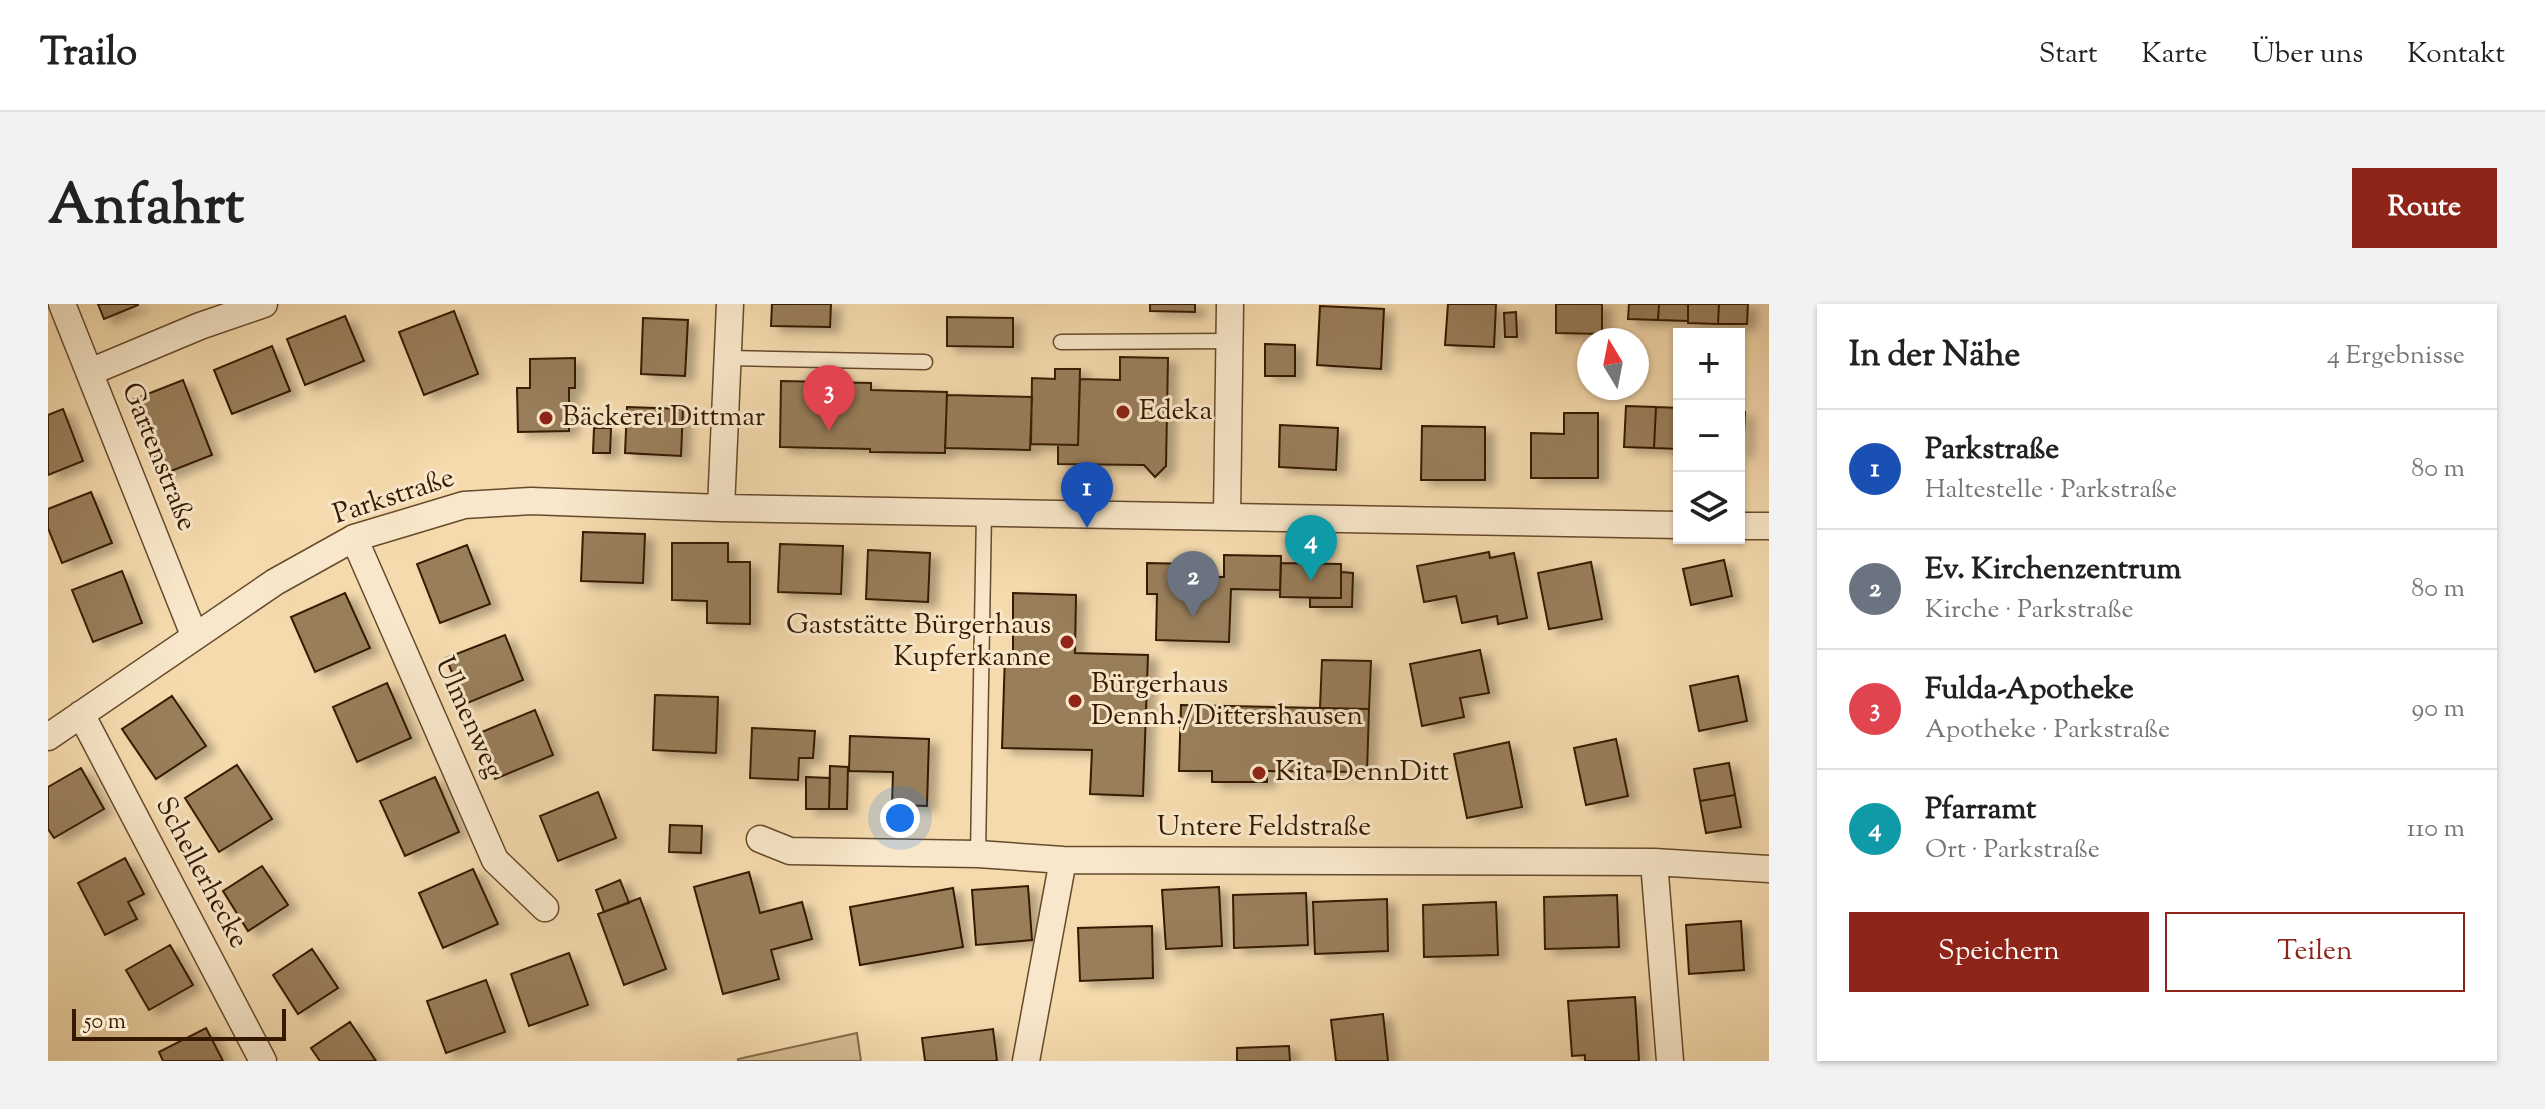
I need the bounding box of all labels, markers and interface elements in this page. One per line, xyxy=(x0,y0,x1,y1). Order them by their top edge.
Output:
text: Trailo xyxy=(40,28,137,82)
text: Start xyxy=(2039,35,2098,75)
text: Karte xyxy=(2142,35,2208,75)
text: Über uns xyxy=(2252,35,2363,75)
text: Kontakt xyxy=(2407,35,2505,75)
text: Anfahrt xyxy=(48,168,244,249)
button: Route xyxy=(2352,168,2497,248)
north arrow xyxy=(1577,328,1649,400)
map controls xyxy=(1673,328,1745,544)
button: + xyxy=(1673,328,1745,400)
text: In der Nähe xyxy=(1849,332,2020,381)
text: 4 Ergebnisse xyxy=(2327,338,2465,375)
pin: 3 xyxy=(803,365,855,431)
street label: Gartenstraße xyxy=(110,377,206,537)
place label: Edeka xyxy=(1139,392,1213,432)
place label: Bäckerei Dittmar xyxy=(562,398,766,438)
button: − xyxy=(1673,400,1745,472)
marker: Edeka xyxy=(1114,403,1132,421)
marker: Bäckerei Dittmar xyxy=(537,409,555,427)
text: Parkstraße xyxy=(1925,429,2059,472)
text: 1 xyxy=(1871,451,1879,488)
text: 80 m xyxy=(2411,451,2465,488)
street label: Parkstraße xyxy=(328,459,460,535)
pin: 1 xyxy=(1061,462,1113,528)
button: layers xyxy=(1673,472,1745,544)
text: Haltestelle · Parkstraße xyxy=(1925,472,2177,509)
pin: 4 xyxy=(1285,515,1337,581)
text: Ev. Kirchenzentrum xyxy=(1925,549,2181,592)
pin: 2 xyxy=(1167,551,1219,617)
text: 2 xyxy=(1869,571,1881,608)
text: 80 m xyxy=(2411,571,2465,608)
text: Kirche · Parkstraße xyxy=(1925,592,2134,629)
place label: Gaststätte Bürgerhaus Kupferkanne xyxy=(786,606,1051,678)
marker: Gaststätte Bürgerhaus Kupferkanne xyxy=(1058,633,1076,651)
street label: Ulmenweg xyxy=(423,651,513,785)
place label: Bürgerhaus Dennh./Dittershausen xyxy=(1091,665,1363,737)
text: Fulda-Apotheke xyxy=(1925,669,2134,712)
text: 3 xyxy=(1870,691,1880,728)
text: 90 m xyxy=(2412,691,2465,728)
marker: Bürgerhaus Dennh./Dittershausen xyxy=(1066,692,1084,710)
text: Apotheke · Parkstraße xyxy=(1925,712,2170,749)
place label: Kita DennDitt xyxy=(1275,753,1449,793)
marker: Kita DennDitt xyxy=(1250,764,1268,782)
text: Pfarramt xyxy=(1925,789,2036,832)
street label: Schellerhecke xyxy=(144,790,258,956)
your location xyxy=(880,798,920,838)
street label: Untere Feldstraße xyxy=(1157,808,1371,848)
text: 4 xyxy=(1868,811,1882,848)
text: 110 m xyxy=(2407,811,2465,848)
text: Ort · Parkstraße xyxy=(1925,832,2100,869)
button: Speichern xyxy=(1849,912,2149,992)
button: Teilen xyxy=(2165,912,2465,992)
scale bar xyxy=(72,1005,286,1041)
text: 50 m xyxy=(84,1007,126,1039)

